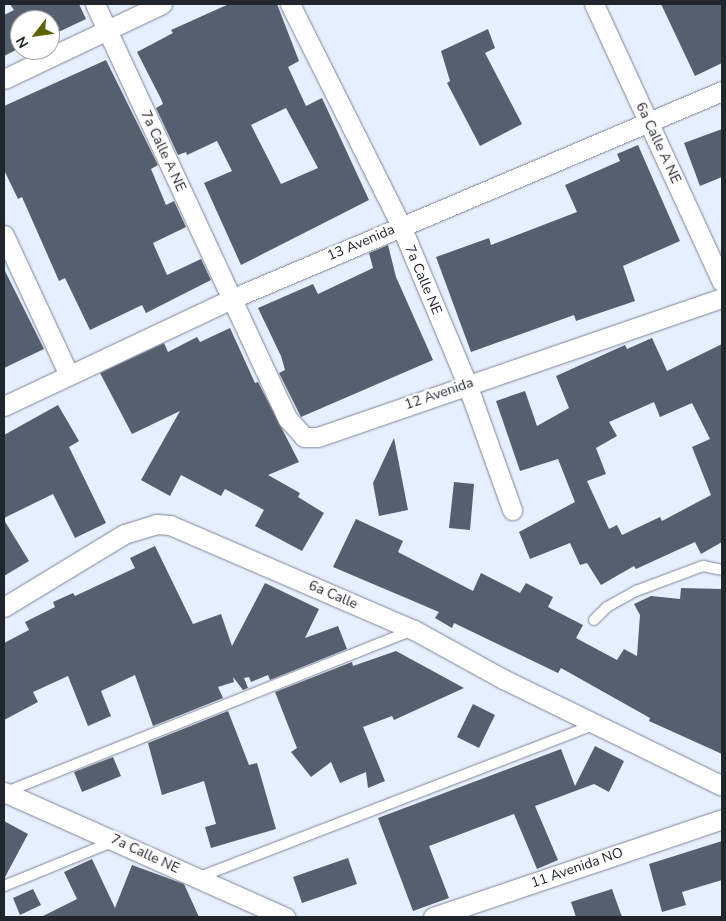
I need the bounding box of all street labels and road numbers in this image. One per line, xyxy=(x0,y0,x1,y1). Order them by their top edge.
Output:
street label: 6a Calle A NE xyxy=(632,100,684,186)
street label: 7a Calle A NE xyxy=(137,108,189,194)
street label: 13 Avenida xyxy=(325,221,397,265)
street label: 7a Calle NE xyxy=(401,243,445,317)
street label: 12 Avenida xyxy=(402,374,476,414)
street label: 6a Calle xyxy=(306,577,360,613)
street label: 7a Calle NE xyxy=(108,831,182,877)
street label: 11 Avenida NO xyxy=(529,844,625,892)

